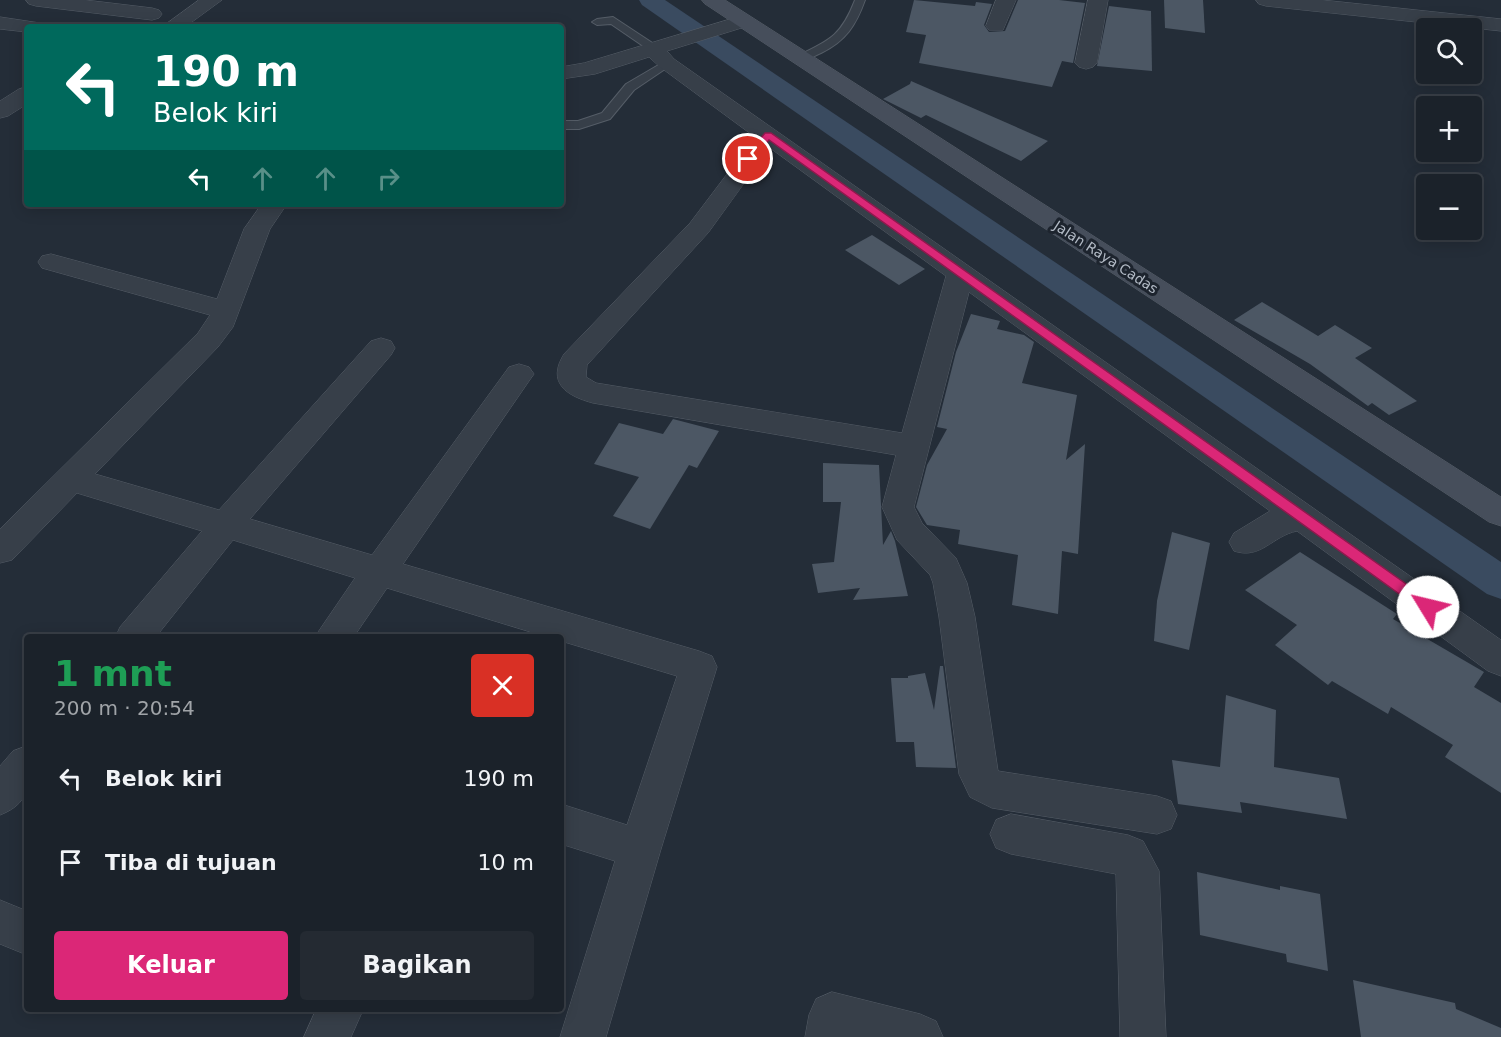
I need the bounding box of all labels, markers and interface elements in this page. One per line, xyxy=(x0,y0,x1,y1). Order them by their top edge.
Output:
map controls xyxy=(1416,18,1482,240)
button: search xyxy=(1416,18,1482,84)
text: 190 m xyxy=(153,47,299,96)
icon: left xyxy=(54,48,132,126)
button: + xyxy=(1416,96,1482,162)
text: Belok kiri xyxy=(153,97,278,128)
pin xyxy=(722,133,773,184)
icon: arrive xyxy=(731,142,764,175)
icon: left xyxy=(183,162,216,195)
icon: ahead xyxy=(246,162,279,195)
icon: ahead xyxy=(309,162,342,195)
icon: right xyxy=(372,162,405,195)
button: − xyxy=(1416,174,1482,240)
street label: Jalan Raya Cadas xyxy=(1050,217,1161,297)
position arrow xyxy=(1396,575,1460,639)
text: 1 mnt xyxy=(54,653,172,694)
button: close xyxy=(471,654,534,717)
text: 200 m · 20:54 xyxy=(54,696,195,720)
icon: left xyxy=(54,762,87,795)
text: Belok kiri xyxy=(105,766,222,791)
text: 190 m xyxy=(464,766,534,791)
icon: arrive xyxy=(54,846,87,879)
text: Tiba di tujuan xyxy=(105,850,277,875)
text: 10 m xyxy=(478,850,534,875)
button: Keluar xyxy=(54,931,288,1000)
button: Bagikan xyxy=(300,931,534,1000)

